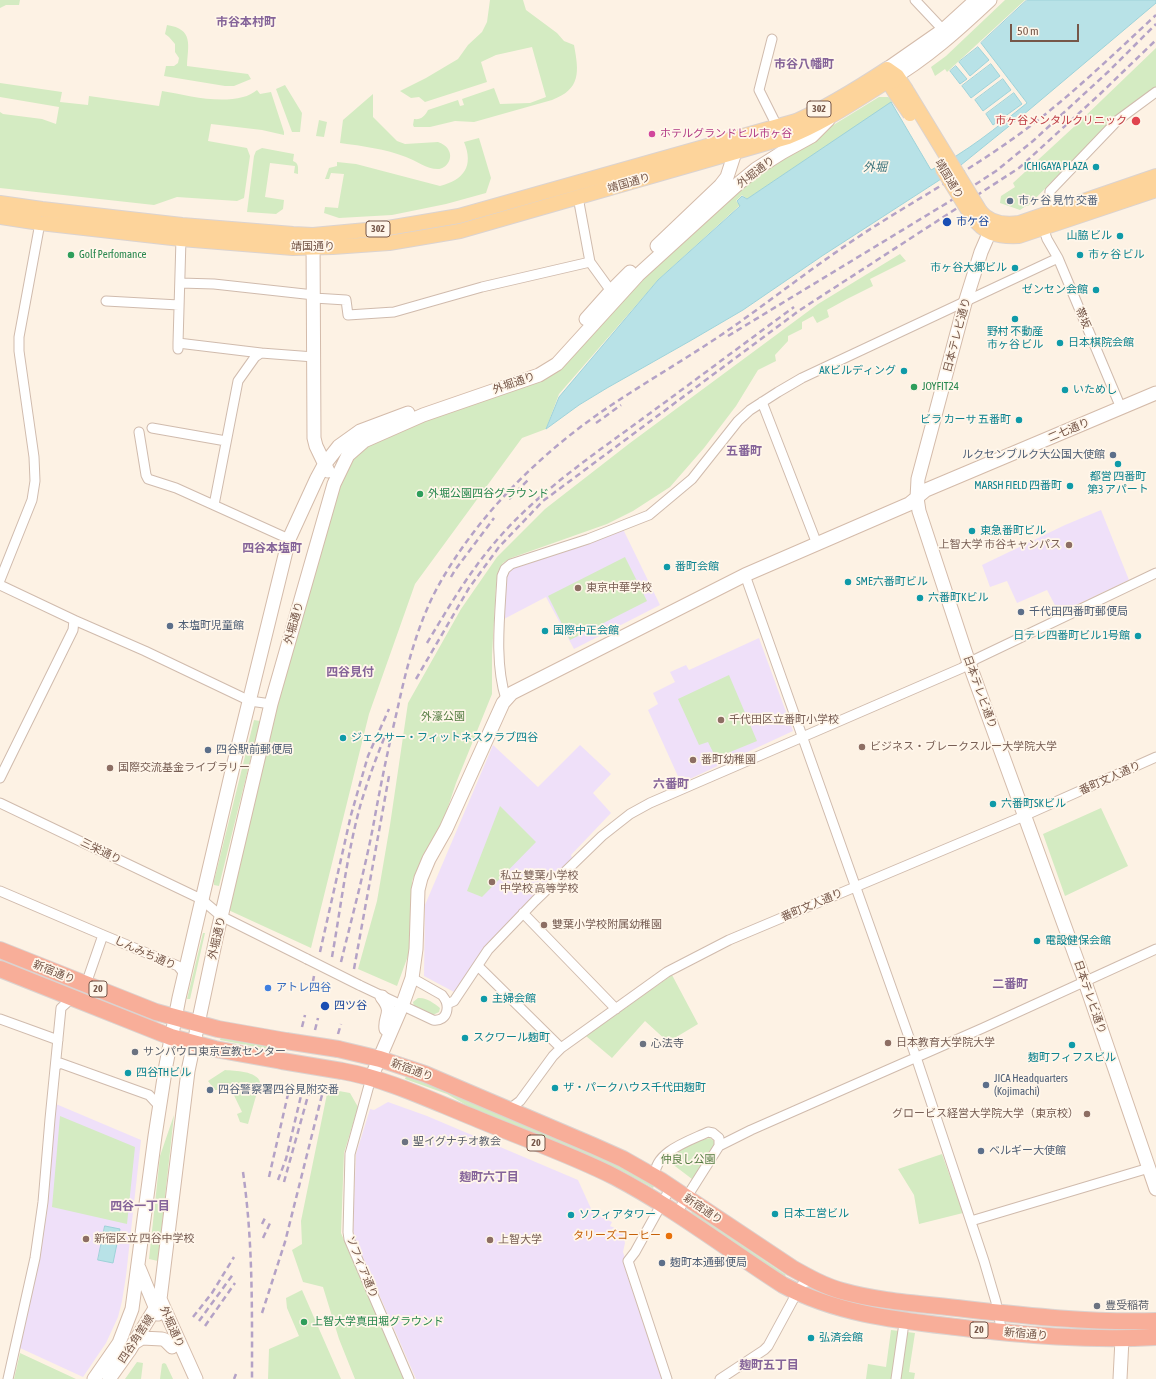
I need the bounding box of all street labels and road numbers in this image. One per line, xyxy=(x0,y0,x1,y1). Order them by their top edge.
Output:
road number: 302 xyxy=(807,101,831,117)
street label: 外堀通り xyxy=(734,153,778,191)
street label: 靖国通り xyxy=(932,157,966,201)
street label: 靖国通り xyxy=(606,171,652,195)
road number: 302 xyxy=(366,221,390,237)
street label: 靖国通り xyxy=(291,240,335,254)
street label: 日本テレビ通り xyxy=(941,296,973,374)
street label: 帯坂 xyxy=(1073,305,1093,331)
street label: 外堀通り xyxy=(491,370,537,396)
street label: 二七通り xyxy=(1046,415,1092,445)
street label: 外堀通り xyxy=(282,600,306,646)
street label: 日本テレビ通り xyxy=(961,654,999,730)
street label: 番町文人通り xyxy=(1077,759,1143,797)
street label: 三栄通り xyxy=(78,835,124,867)
street label: 番町文人通り xyxy=(779,886,845,924)
street label: 外堀通り xyxy=(206,915,228,961)
street label: しんみち通り xyxy=(112,934,178,972)
street label: 新宿通り xyxy=(31,958,77,986)
street label: 日本テレビ通り xyxy=(1071,958,1109,1036)
road number: 20 xyxy=(89,981,107,997)
street label: 新宿通り xyxy=(389,1056,435,1084)
road number: 20 xyxy=(527,1135,545,1151)
street label: 新宿通り xyxy=(681,1191,725,1227)
street label: ソフィア通り xyxy=(344,1234,380,1300)
street label: 外堀通り xyxy=(157,1304,187,1350)
street label: 四谷角筈線 xyxy=(115,1312,157,1366)
road number: 20 xyxy=(970,1322,988,1338)
street label: 新宿通り xyxy=(1004,1326,1048,1342)

